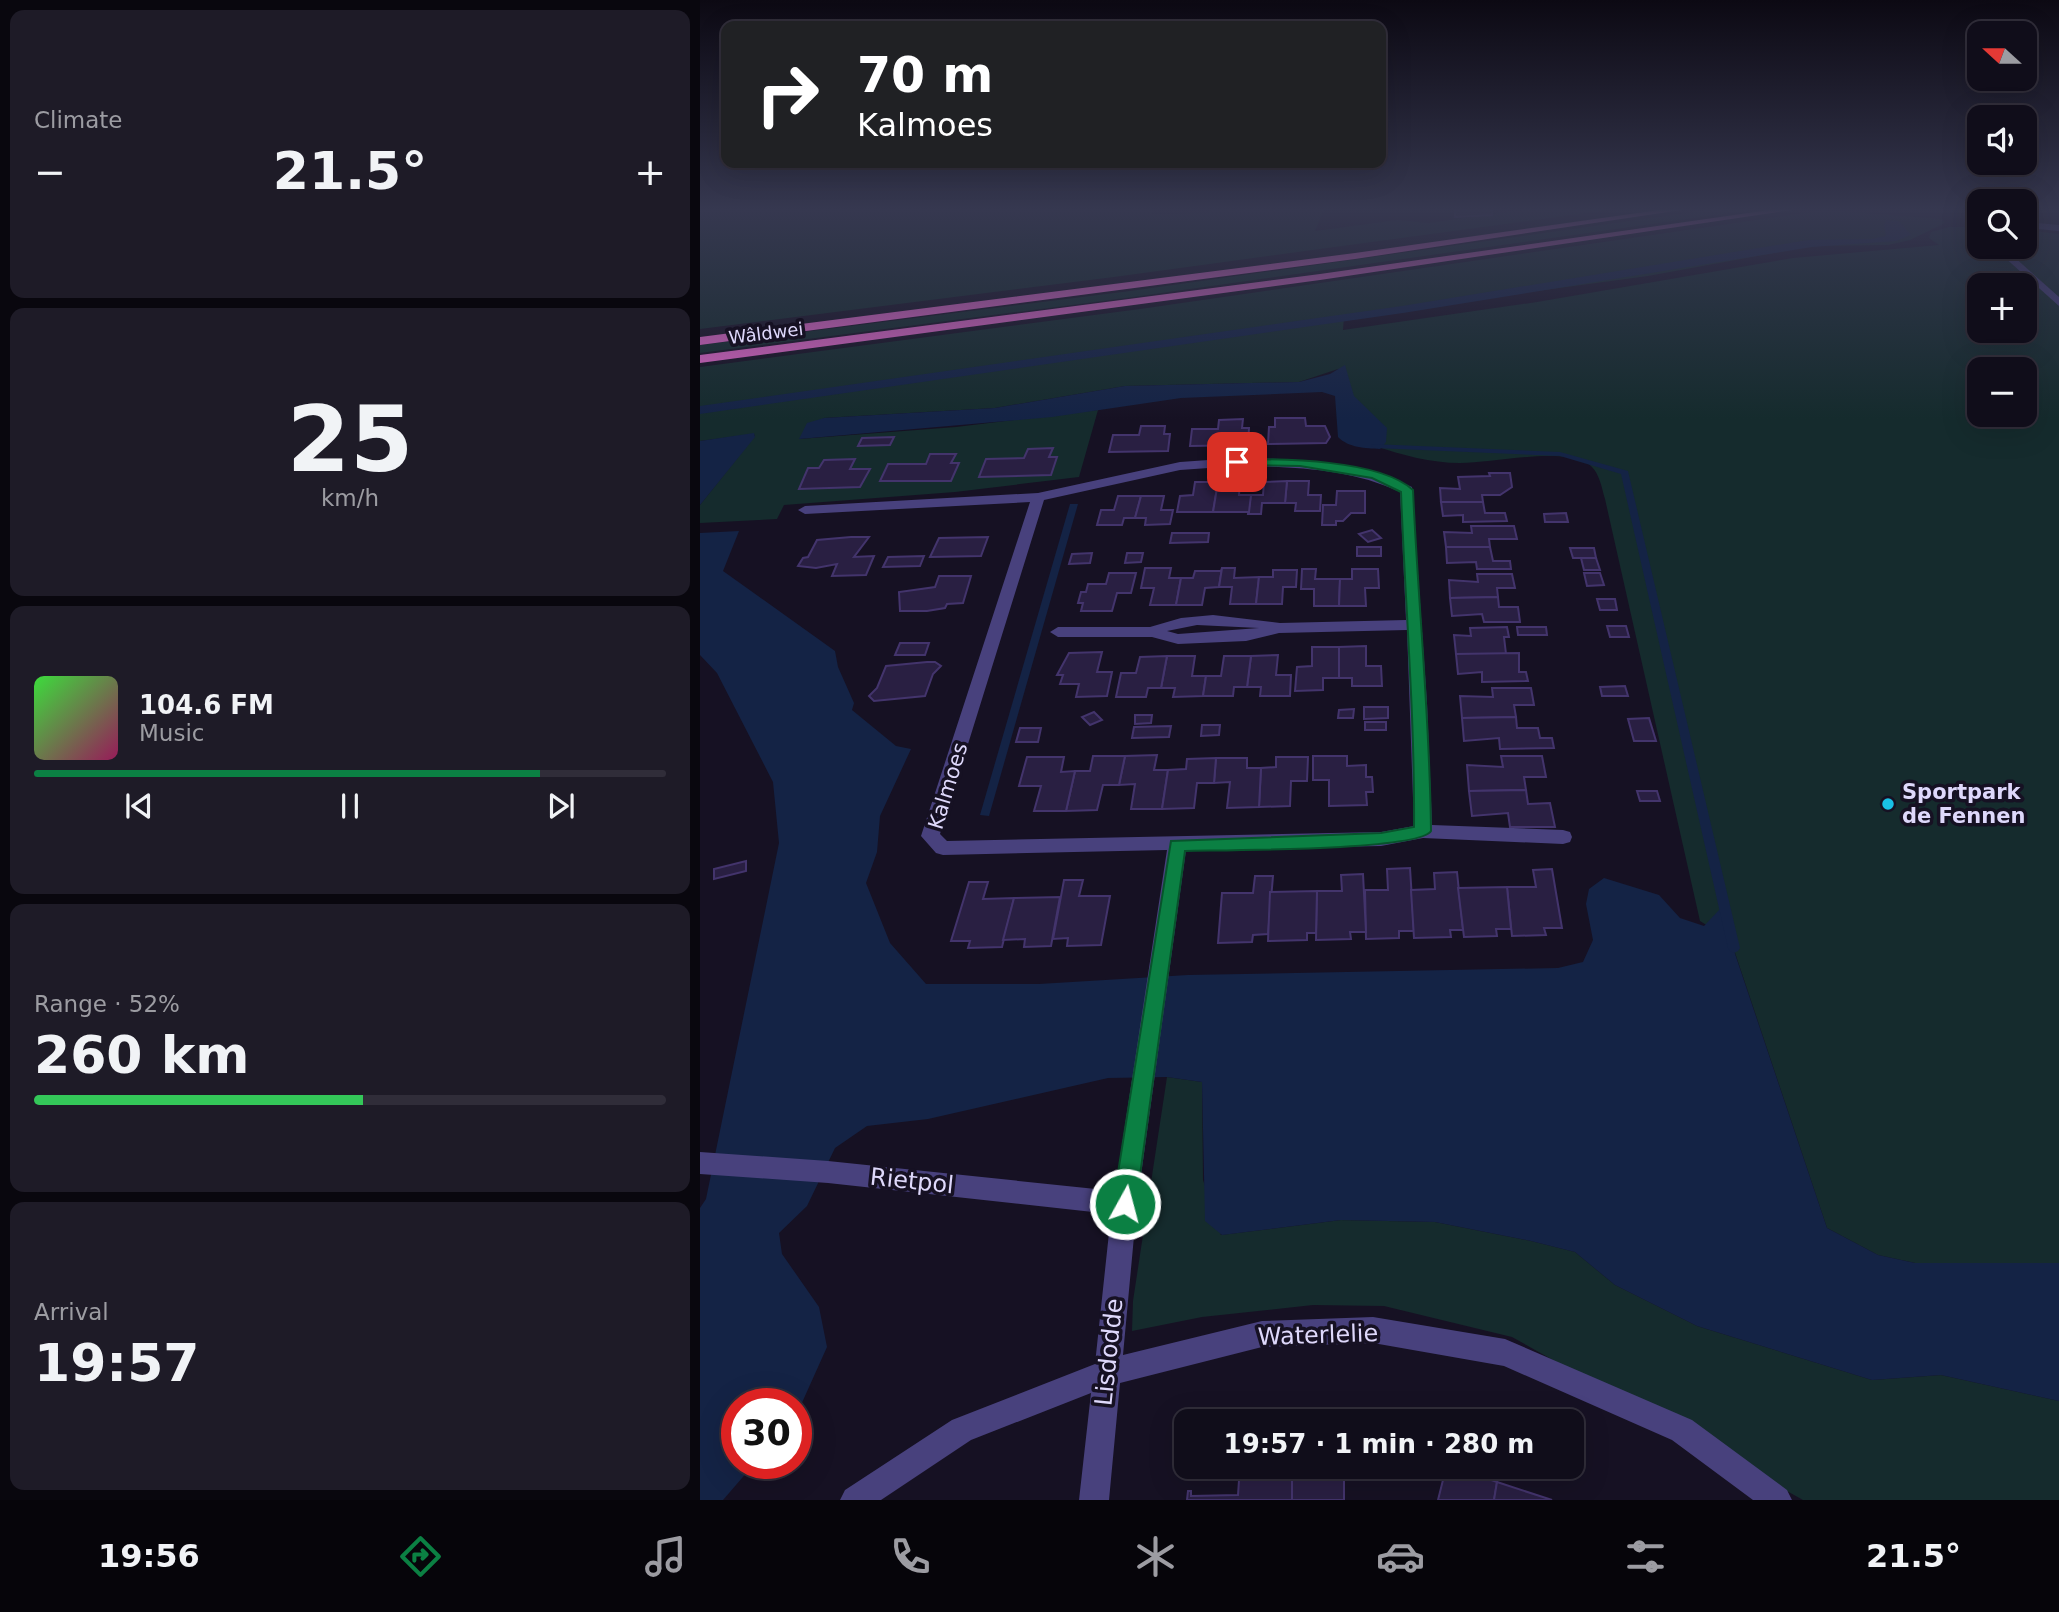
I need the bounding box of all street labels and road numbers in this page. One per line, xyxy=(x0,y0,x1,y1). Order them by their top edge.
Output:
street label: Wâldwei xyxy=(728,318,804,348)
street label: Kalmoes xyxy=(923,740,973,832)
street label: Rietpol xyxy=(869,1163,955,1199)
street label: Lisdodde xyxy=(1089,1297,1129,1407)
street label: Waterlelie xyxy=(1257,1319,1379,1351)

